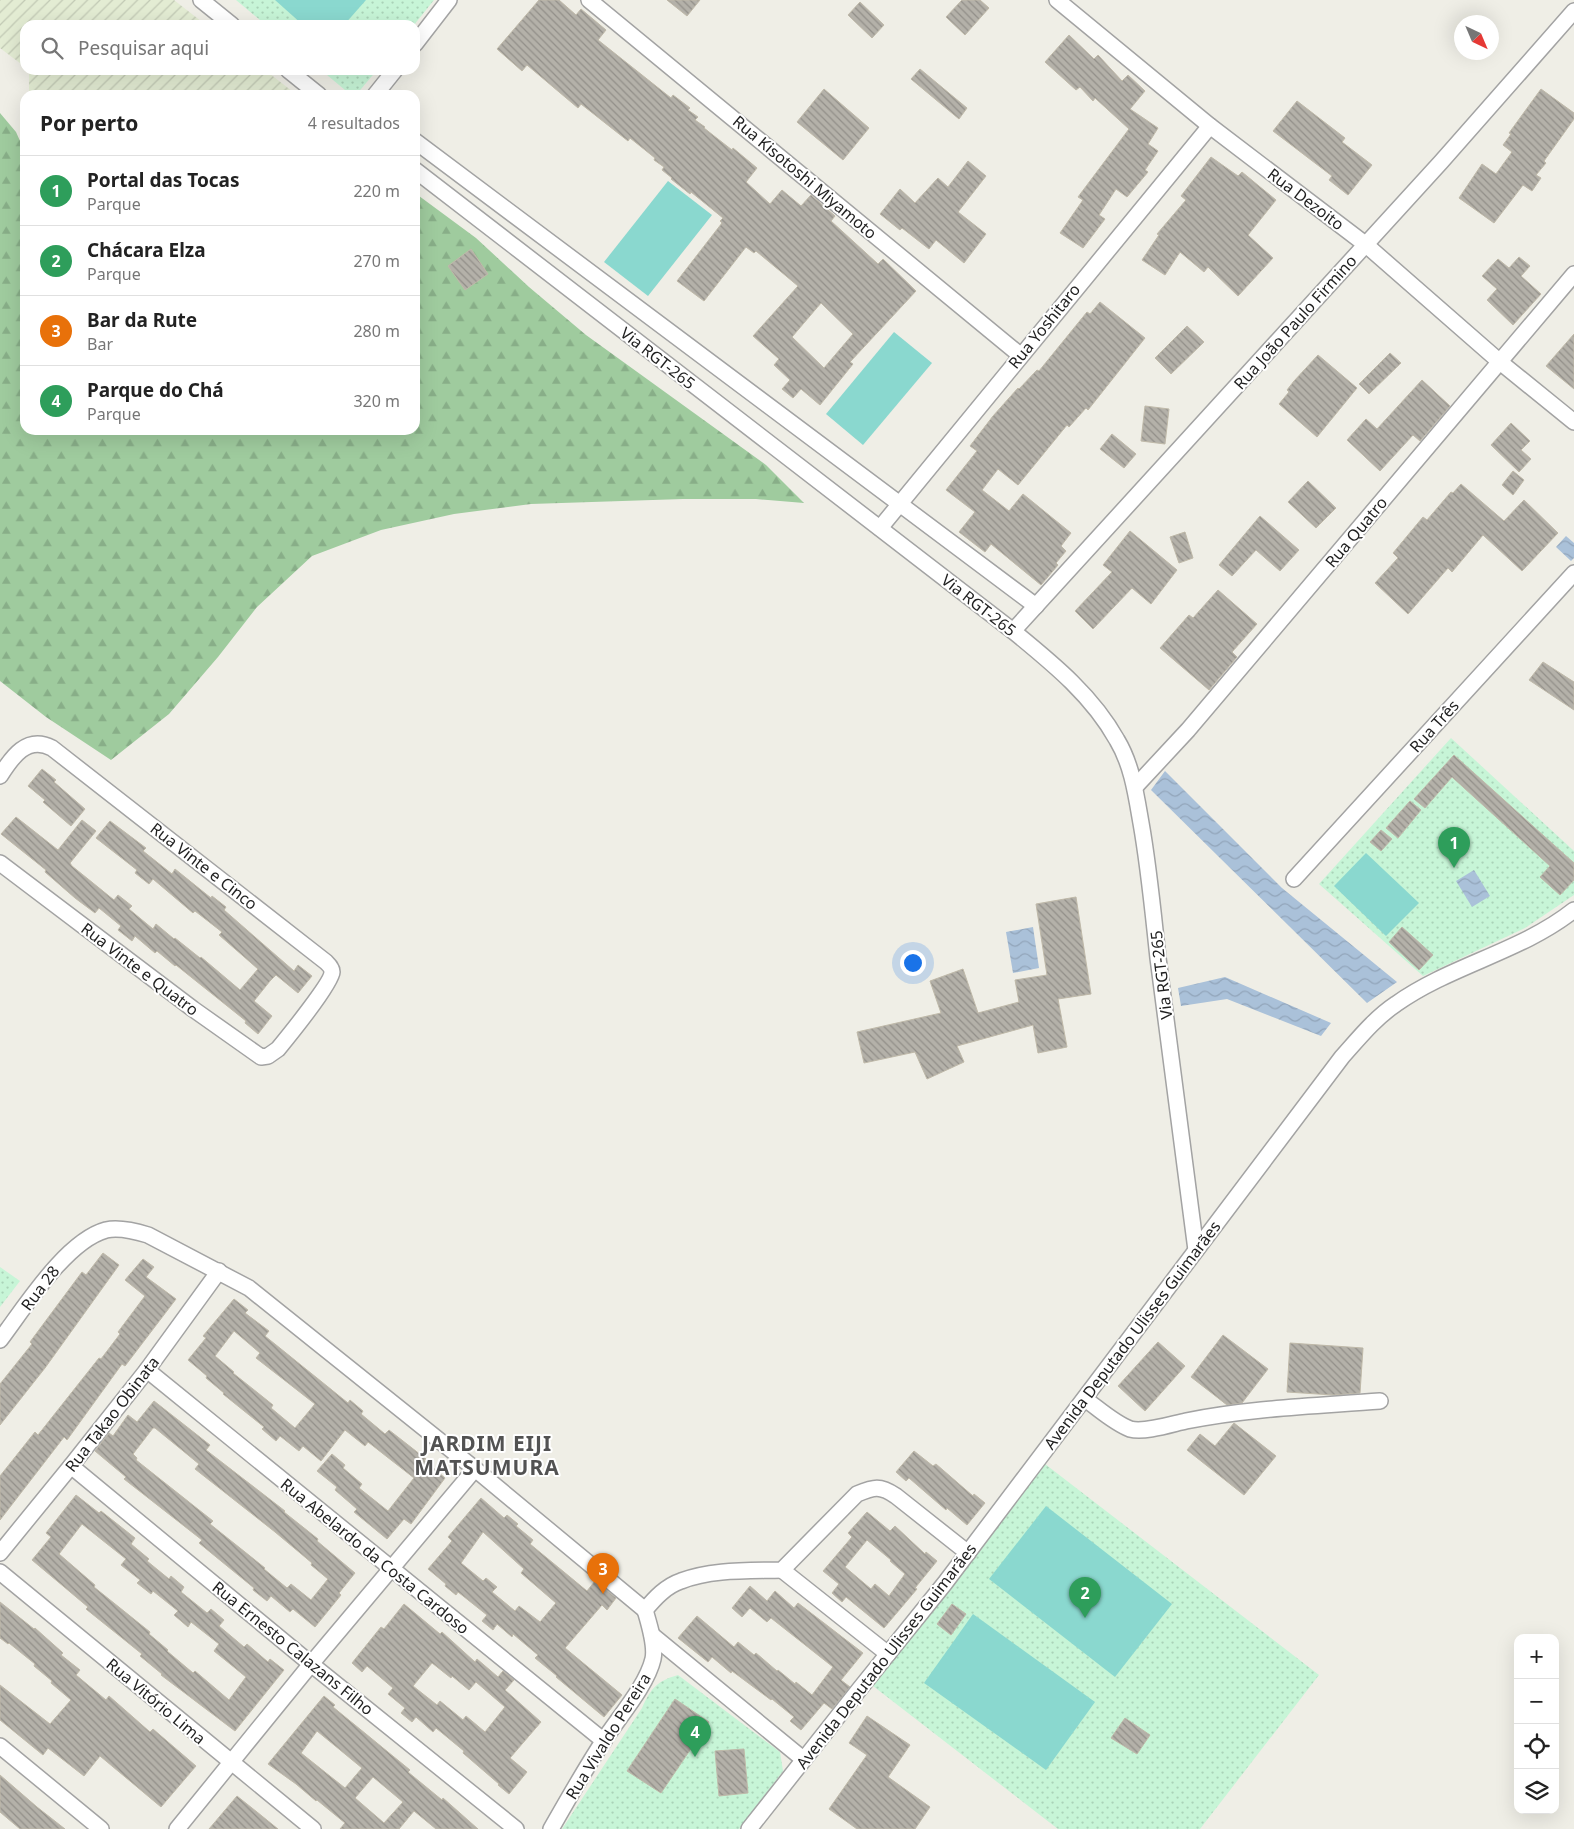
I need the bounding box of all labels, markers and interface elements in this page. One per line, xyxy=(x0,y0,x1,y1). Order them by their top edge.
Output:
north arrow xyxy=(1454,15,1499,60)
search box xyxy=(20,20,420,75)
icon: search xyxy=(38,34,66,62)
text: Pesquisar aqui xyxy=(78,35,209,61)
text: Por perto xyxy=(40,109,138,137)
street label: Rua Kisotoshi Miyamoto xyxy=(728,110,882,244)
text: 4 resultados xyxy=(308,112,400,134)
street label: Rua Dezoito xyxy=(1263,163,1349,235)
text: Portal das Tocas xyxy=(87,167,240,193)
text: 1 xyxy=(51,180,61,202)
text: 220 m xyxy=(353,180,400,202)
text: Parque xyxy=(87,193,141,215)
text: Chácara Elza xyxy=(87,237,206,263)
text: 2 xyxy=(51,250,61,272)
text: 270 m xyxy=(353,250,400,272)
street label: Rua João Paulo Firmino xyxy=(1229,250,1361,394)
text: Parque xyxy=(87,263,141,285)
street label: Rua Yoshitaro xyxy=(1003,279,1085,373)
text: Bar da Rute xyxy=(87,307,197,333)
text: 3 xyxy=(51,320,61,342)
text: 280 m xyxy=(353,320,400,342)
street label: Via RGT-265 xyxy=(616,322,700,394)
text: Bar xyxy=(87,333,113,355)
text: Parque do Chá xyxy=(87,377,224,403)
text: 4 xyxy=(51,390,61,412)
text: 320 m xyxy=(353,390,400,412)
text: Parque xyxy=(87,403,141,425)
street label: Rua Quatro xyxy=(1320,492,1392,572)
street label: Via RGT-265 xyxy=(937,569,1021,641)
street label: Rua Três xyxy=(1404,695,1464,757)
street label: Rua Vinte e Cinco xyxy=(146,817,262,915)
pin: 1 xyxy=(1438,827,1470,868)
street label: Rua Vinte e Quatro xyxy=(77,918,203,1020)
street label: Via RGT-265 xyxy=(1145,929,1177,1021)
your location xyxy=(900,950,926,976)
street label: Avenida Deputado Ulisses Guimarães xyxy=(1039,1216,1225,1454)
street label: Rua 28 xyxy=(16,1261,64,1315)
street label: Rua Takao Obinata xyxy=(60,1352,164,1476)
district label: JARDIM EIJI MATSUMURA xyxy=(414,1429,560,1481)
street label: Rua Abelardo da Costa Cardoso xyxy=(276,1473,474,1639)
street label: Avenida Deputado Ulisses Guimarães xyxy=(791,1539,981,1773)
pin: 3 xyxy=(587,1553,619,1594)
street label: Rua Ernesto Calazans Filho xyxy=(208,1576,378,1720)
pin: 2 xyxy=(1069,1577,1101,1618)
map controls xyxy=(1514,1634,1559,1814)
button: + xyxy=(1514,1634,1559,1679)
street label: Rua Vitório Lima xyxy=(102,1653,210,1749)
street label: Rua Vivaldo Pereira xyxy=(560,1669,656,1803)
button: − xyxy=(1514,1679,1559,1724)
pin: 4 xyxy=(679,1716,711,1757)
button: locate xyxy=(1514,1724,1559,1769)
button: layers xyxy=(1514,1769,1559,1814)

